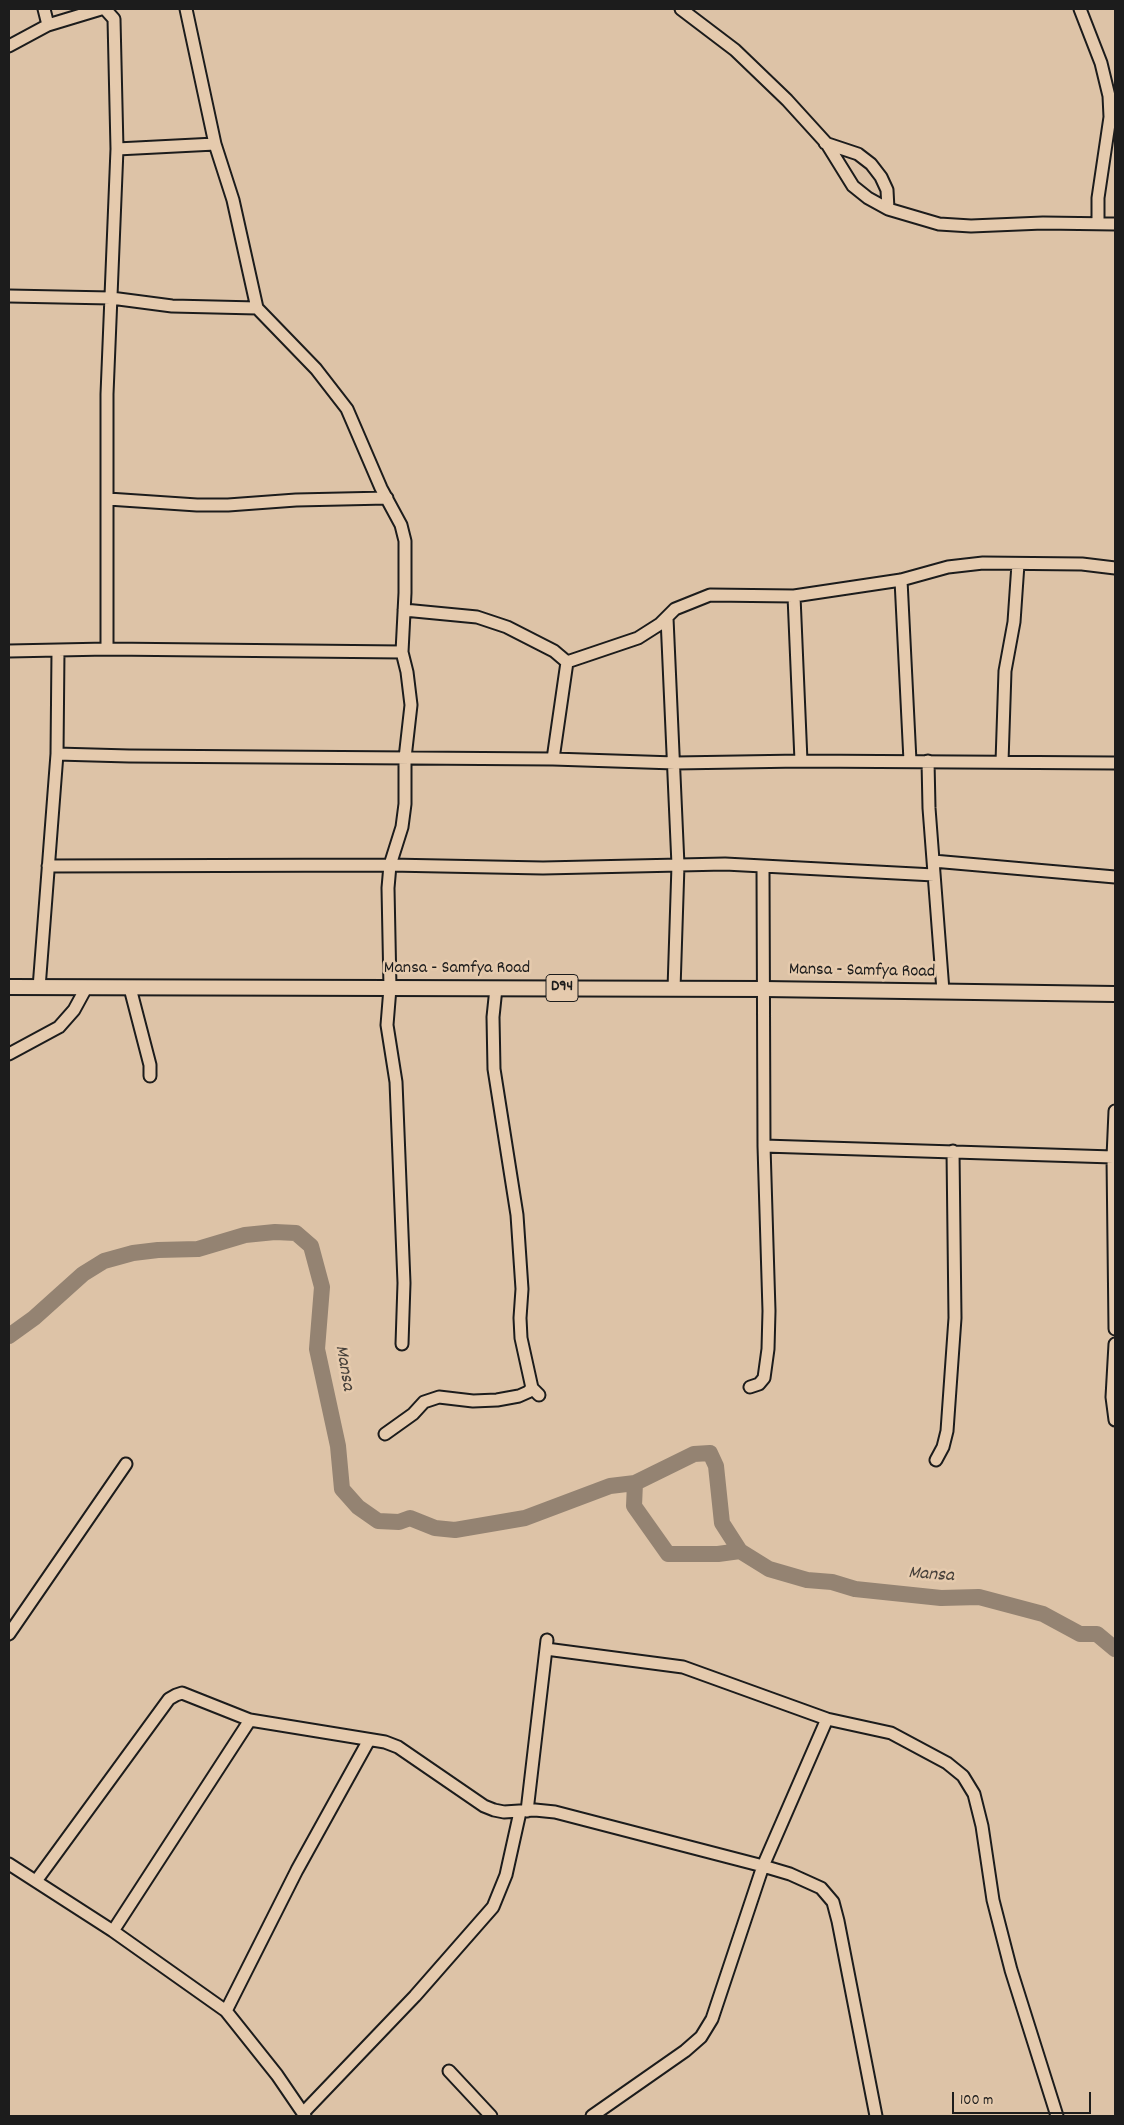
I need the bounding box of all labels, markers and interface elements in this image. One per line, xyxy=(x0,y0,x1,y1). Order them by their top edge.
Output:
street label: Mansa - Samfya Road xyxy=(384,959,530,981)
street label: Mansa - Samfya Road xyxy=(789,960,935,984)
road number: D94 xyxy=(546,974,578,1001)
water label: Mansa xyxy=(328,1344,358,1392)
water label: Mansa xyxy=(907,1563,955,1589)
scale bar xyxy=(954,2082,1093,2114)
text: 100 m xyxy=(960,2090,993,2112)

